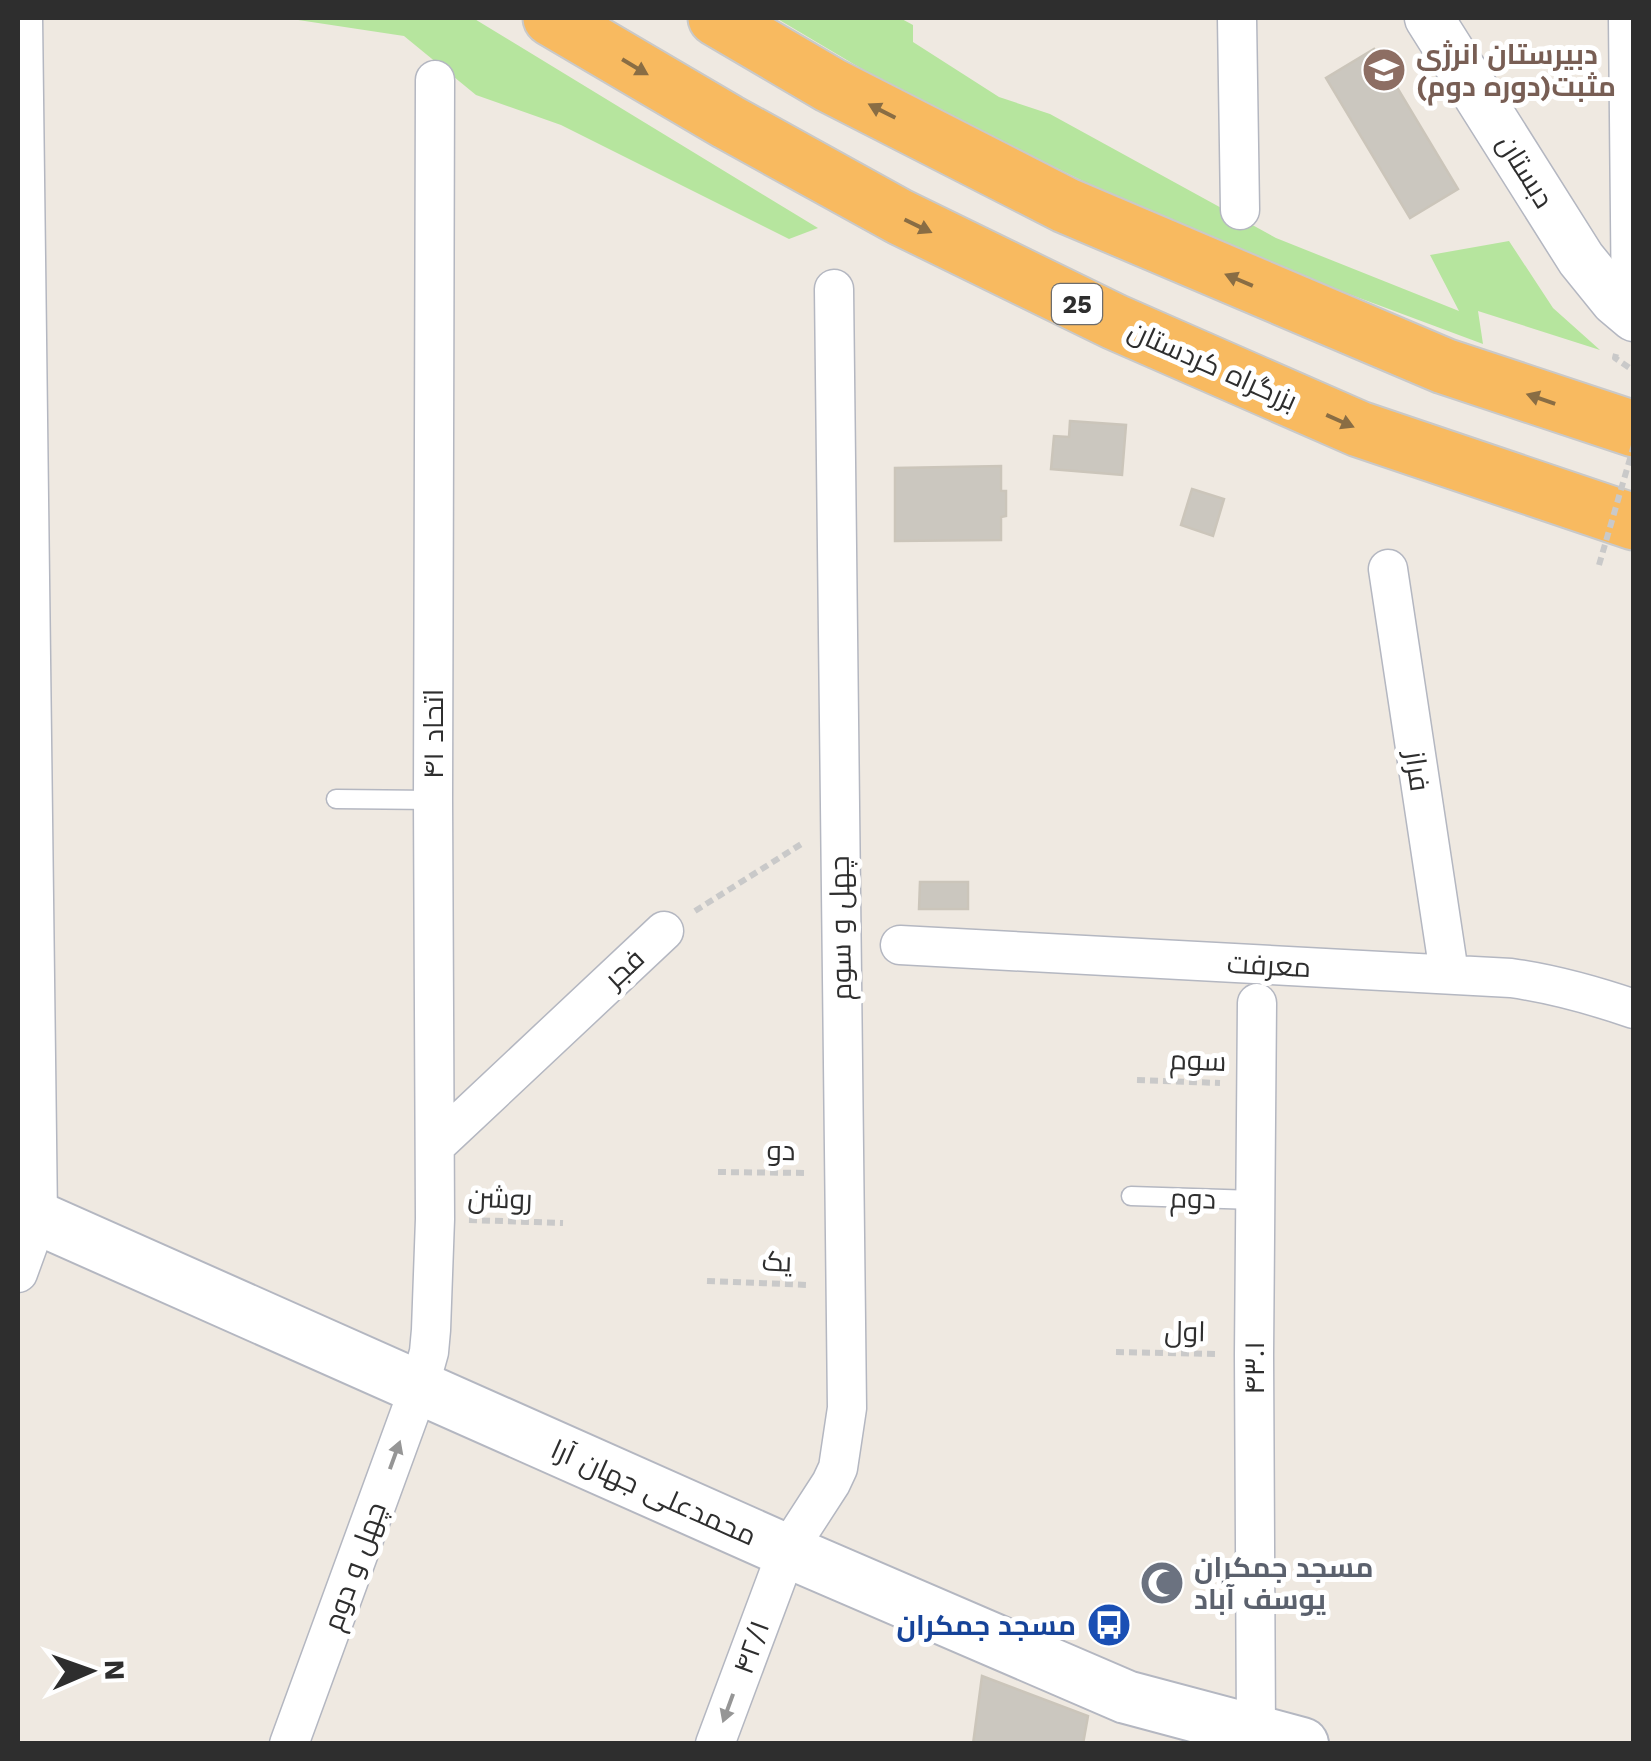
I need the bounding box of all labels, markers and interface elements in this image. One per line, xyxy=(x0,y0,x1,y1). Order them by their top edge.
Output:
place label: دبیرستان انرژی مثبت(دوره دوم) xyxy=(1416,38,1616,106)
school or university icon: دبیرستان انرژی مثبت(دوره دوم) xyxy=(1361,47,1407,93)
one-way arrow xyxy=(621,58,649,75)
one-way arrow xyxy=(867,103,896,120)
street label: دبستان xyxy=(1490,128,1561,214)
one-way arrow xyxy=(904,217,933,234)
one-way arrow xyxy=(1224,271,1254,287)
road number: 25 xyxy=(1052,284,1102,324)
street label: بزرگراه کردستان xyxy=(1123,313,1303,417)
one-way arrow xyxy=(1525,391,1555,406)
one-way arrow xyxy=(1325,413,1355,429)
street label: اتحاد ۴۱ xyxy=(417,689,450,779)
street label: فراز xyxy=(1398,747,1437,793)
street label: چهل و سوم xyxy=(823,855,861,1001)
street label: فجر xyxy=(596,942,651,996)
street label: معرفت xyxy=(1226,947,1312,984)
street label: سوم xyxy=(1169,1043,1227,1081)
street label: دو xyxy=(766,1134,796,1167)
street label: روشن xyxy=(467,1181,533,1216)
street label: دوم xyxy=(1169,1181,1217,1219)
street label: یک xyxy=(761,1244,793,1279)
street label: اول xyxy=(1164,1315,1206,1348)
street label: ۴۳.۱ xyxy=(1238,1341,1271,1395)
street label: محمدعلی جهان آرا xyxy=(546,1432,762,1553)
one-way arrow xyxy=(388,1439,403,1469)
street label: چهل و دوم xyxy=(316,1497,396,1636)
place label: مسجد جمکران یوسف آباد xyxy=(1194,1551,1374,1616)
mosque icon: مسجد جمکران یوسف آباد xyxy=(1139,1560,1185,1606)
bus stop icon: مسجد جمکران xyxy=(1086,1602,1132,1648)
place label: مسجد جمکران xyxy=(896,1609,1076,1642)
street label: ۴۲/۱ xyxy=(727,1616,776,1678)
north arrow xyxy=(40,1621,140,1721)
text: N xyxy=(98,1659,131,1681)
one-way arrow xyxy=(720,1693,735,1723)

